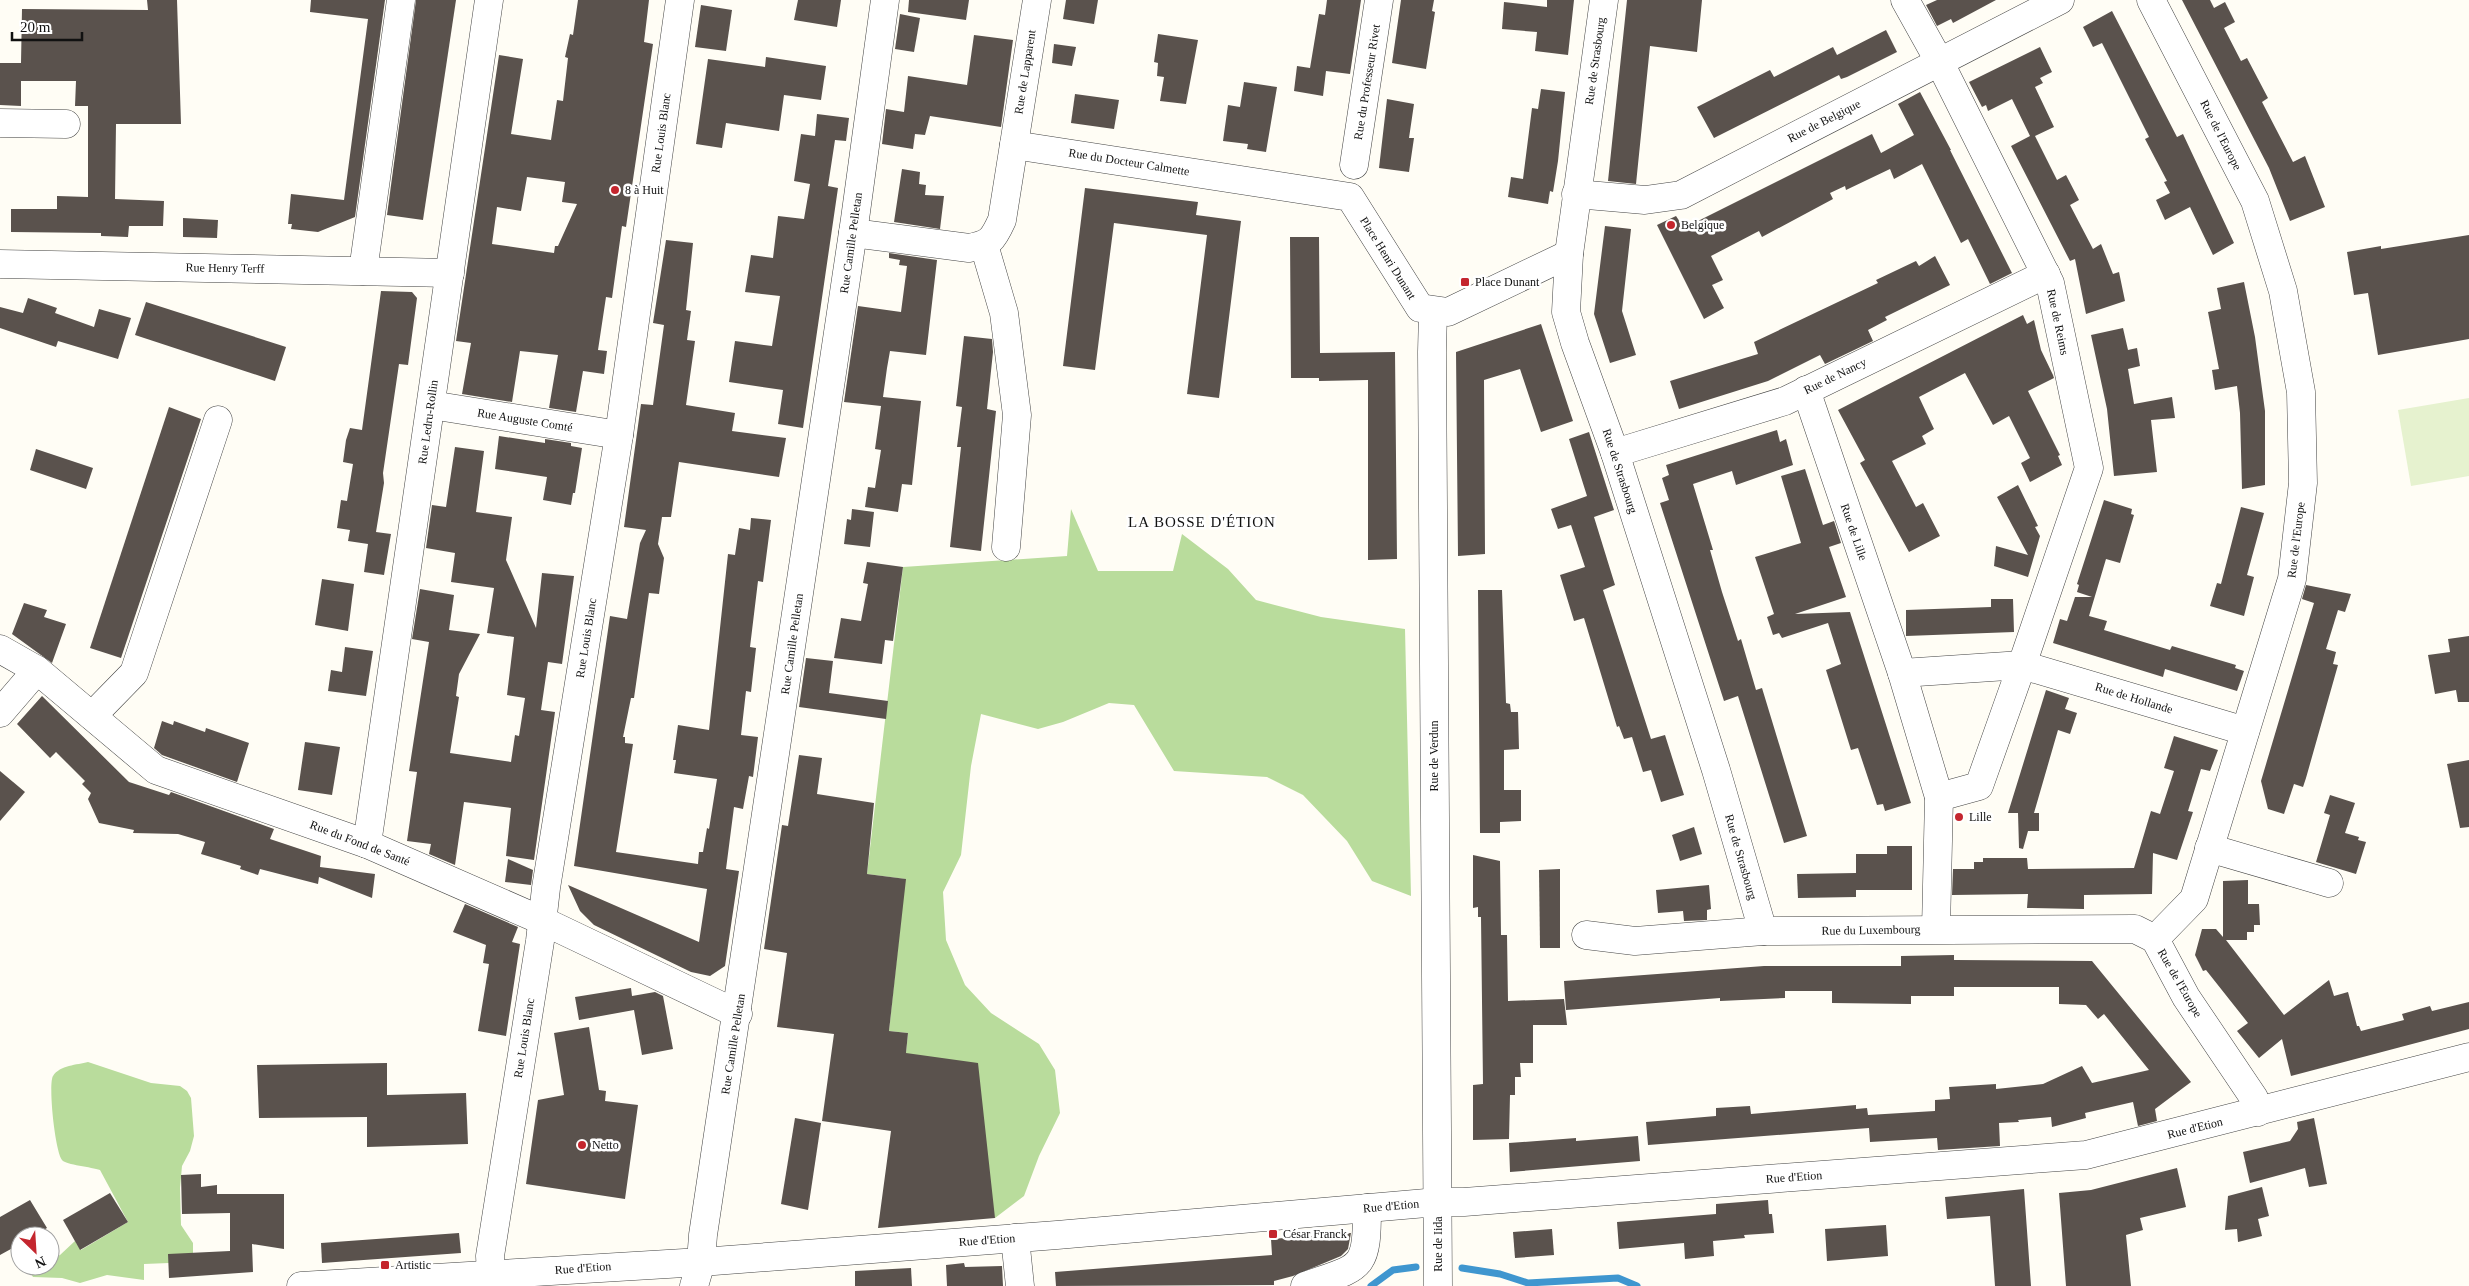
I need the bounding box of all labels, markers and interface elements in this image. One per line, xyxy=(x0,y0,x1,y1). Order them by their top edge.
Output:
scale bar xyxy=(12,10,82,42)
street label: Rue de Strasbourg xyxy=(1582,16,1608,106)
text: 20 m xyxy=(20,19,51,35)
street label: Rue du Professeur Rivet xyxy=(1351,22,1383,141)
street label: Rue de Lapparent xyxy=(1011,28,1039,115)
street label: Rue Louis Blanc xyxy=(648,92,674,174)
street label: Rue de Belgique xyxy=(1785,97,1863,145)
street label: Rue de l'Europe xyxy=(2197,98,2245,172)
street label: Rue du Docteur Calmette xyxy=(1068,146,1190,178)
place label: 8 à Huit xyxy=(625,183,664,197)
marker: 8 à Huit xyxy=(609,184,621,196)
street label: Rue Camille Pelletan xyxy=(837,192,865,294)
street label: Place Henri Dunant xyxy=(1357,214,1419,302)
place label: Belgique xyxy=(1681,218,1724,232)
marker: Belgique xyxy=(1665,219,1677,231)
street label: Rue Henry Terff xyxy=(186,260,264,276)
place label: Place Dunant xyxy=(1475,275,1540,289)
marker: Place Dunant xyxy=(1459,276,1471,288)
street label: Rue de Reims xyxy=(2044,288,2072,357)
street label: Rue de Nancy xyxy=(1801,355,1869,397)
street label: Rue Ledru-Rollin xyxy=(415,379,441,465)
street label: Rue Auguste Comté xyxy=(476,406,574,434)
street label: Rue de Strasbourg xyxy=(1600,427,1640,515)
street label: Rue de l'Europe xyxy=(2284,501,2308,579)
street label: Rue de Lille xyxy=(1838,502,1870,562)
district label: LA BOSSE D'ÉTION xyxy=(1128,514,1276,530)
street label: Rue Camille Pelletan xyxy=(778,593,806,695)
street label: Rue Louis Blanc xyxy=(573,597,599,679)
street label: Rue de Hollande xyxy=(2093,680,2175,716)
street label: Rue de Verdun xyxy=(1427,720,1441,792)
place label: Lille xyxy=(1969,810,1992,824)
marker: Lille xyxy=(1953,811,1965,823)
street label: Rue de Strasbourg xyxy=(1722,813,1760,901)
street label: Rue du Fond de Santé xyxy=(308,817,412,869)
street label: Rue du Luxembourg xyxy=(1821,922,1921,938)
street label: Rue de l'Europe xyxy=(2155,946,2205,1020)
street label: Rue Camille Pelletan xyxy=(718,993,748,1095)
street label: Rue Louis Blanc xyxy=(511,997,537,1079)
street label: Rue d'Etion xyxy=(2166,1114,2224,1142)
place label: Netto xyxy=(592,1138,619,1152)
marker: Netto xyxy=(576,1139,588,1151)
street label: Rue d'Etion xyxy=(1765,1168,1823,1186)
street label: Rue d'Etion xyxy=(1362,1197,1420,1215)
street label: Rue de Iida xyxy=(1431,1216,1445,1272)
north arrow xyxy=(10,1226,60,1276)
place label: César Franck xyxy=(1283,1227,1347,1241)
marker: César Franck xyxy=(1267,1228,1279,1240)
street label: Rue d'Etion xyxy=(958,1231,1016,1249)
text: N xyxy=(33,1253,48,1271)
place label: Artistic xyxy=(395,1258,431,1272)
marker: Artistic xyxy=(379,1259,391,1271)
street label: Rue d'Etion xyxy=(554,1259,612,1277)

